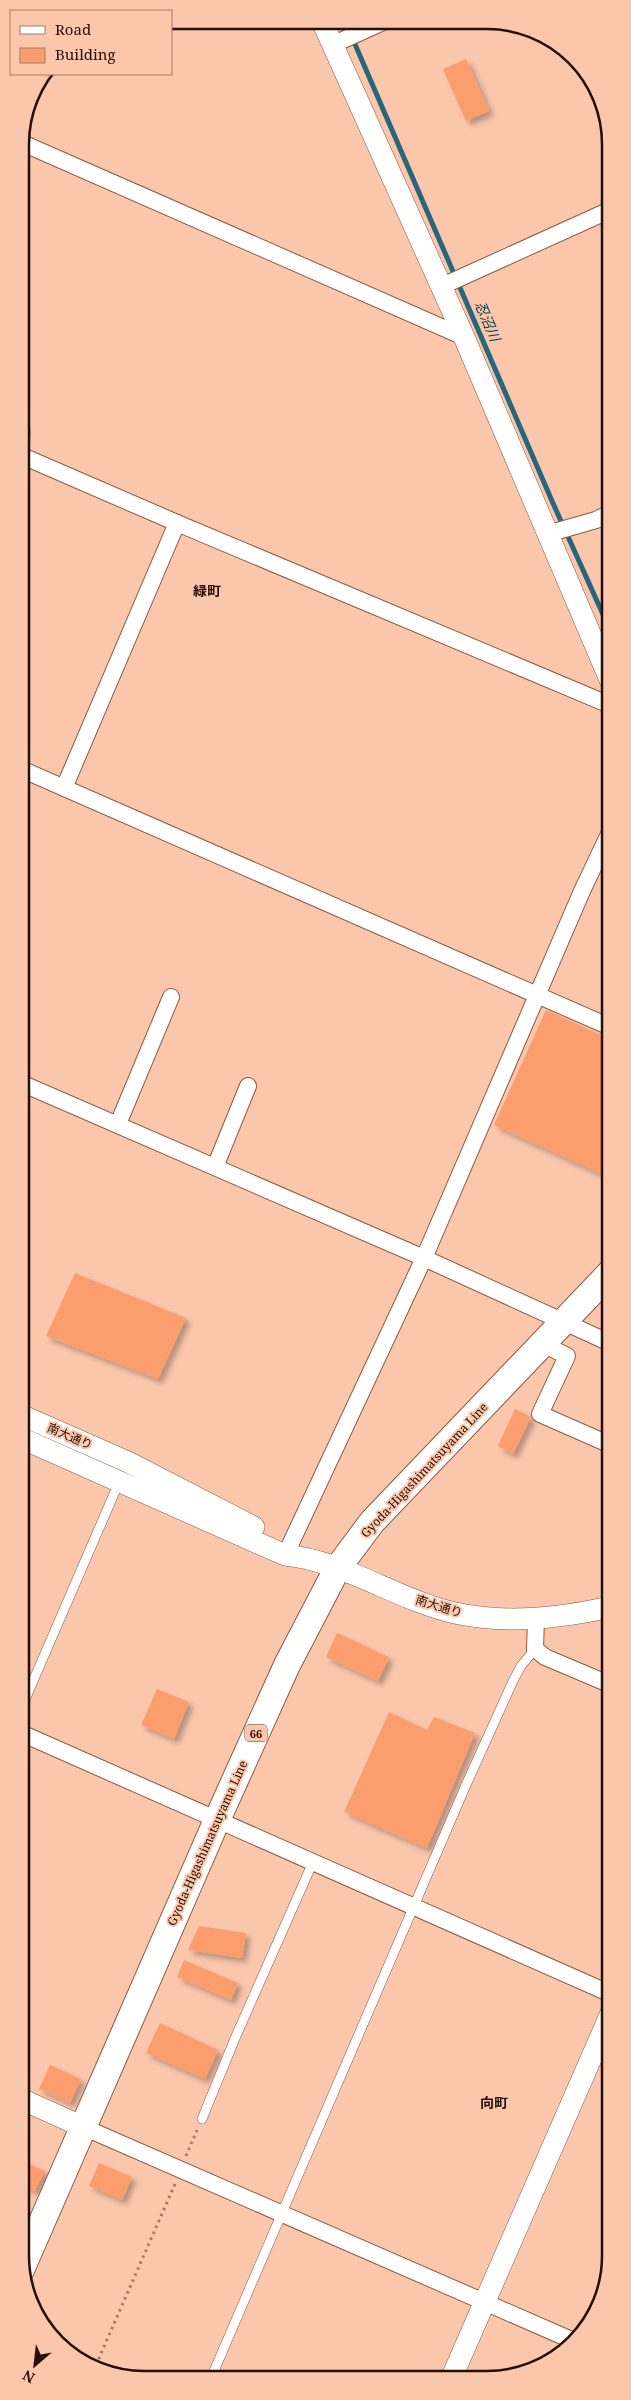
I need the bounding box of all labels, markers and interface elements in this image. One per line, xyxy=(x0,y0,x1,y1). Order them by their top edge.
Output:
legend xyxy=(10,10,172,75)
text: Road xyxy=(55,19,91,39)
text: Building xyxy=(55,44,116,64)
water label: 忍沼川 xyxy=(471,298,506,346)
district label: 緑町 xyxy=(193,581,221,600)
street label: Gyoda-Higashimatsuyama Line xyxy=(357,1399,491,1541)
street label: 南大通り xyxy=(45,1419,95,1453)
street label: 南大通り xyxy=(414,1591,464,1621)
road number: 66 xyxy=(245,1725,267,1742)
street label: Gyoda-Higashimatsuyama Line xyxy=(163,1758,251,1928)
district label: 向町 xyxy=(480,2093,508,2112)
north arrow xyxy=(10,2340,60,2390)
text: N xyxy=(19,2366,38,2388)

